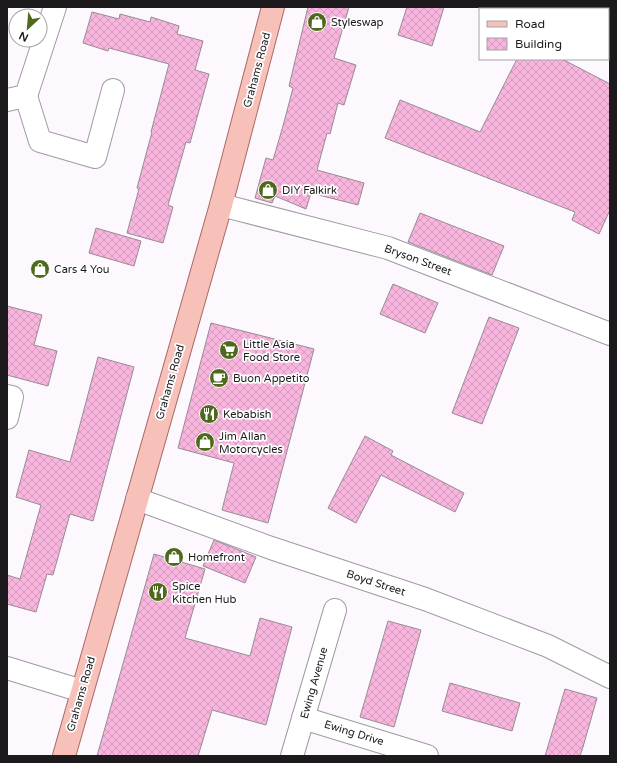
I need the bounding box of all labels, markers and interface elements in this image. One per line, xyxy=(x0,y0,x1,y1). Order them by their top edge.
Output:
north arrow xyxy=(8,8,48,48)
legend xyxy=(479,8,609,60)
shop icon: Styleswap xyxy=(306,11,328,33)
place label: Styleswap xyxy=(331,16,384,29)
text: Road xyxy=(515,17,545,31)
text: N xyxy=(17,29,31,44)
street label: Grahams Road xyxy=(241,31,273,109)
text: Building xyxy=(515,37,562,51)
shop icon: DIY Falkirk xyxy=(257,179,279,201)
place label: DIY Falkirk xyxy=(282,184,337,197)
street label: Bryson Street xyxy=(383,242,453,278)
shop icon: Cars 4 You xyxy=(29,258,51,280)
place label: Cars 4 You xyxy=(54,263,110,276)
place label: Little Asia Food Store xyxy=(243,338,300,364)
supermarket icon: Little Asia Food Store xyxy=(218,339,240,361)
street label: Grahams Road xyxy=(153,343,187,421)
cafe icon: Buon Appetito xyxy=(208,367,230,389)
place label: Buon Appetito xyxy=(233,372,310,385)
restaurant icon: Kebabish xyxy=(198,403,220,425)
place label: Kebabish xyxy=(223,408,271,421)
place label: Jim Allan Motorcycles xyxy=(219,430,283,456)
shop icon: Jim Allan Motorcycles xyxy=(194,431,216,453)
shop icon: Homefront xyxy=(163,546,185,568)
place label: Homefront xyxy=(188,551,245,564)
street label: Boyd Street xyxy=(345,567,407,599)
place label: Spice Kitchen Hub xyxy=(172,580,236,606)
restaurant icon: Spice Kitchen Hub xyxy=(147,581,169,603)
street label: Ewing Avenue xyxy=(298,646,330,720)
street label: Grahams Road xyxy=(64,655,98,733)
street label: Ewing Drive xyxy=(323,718,385,748)

